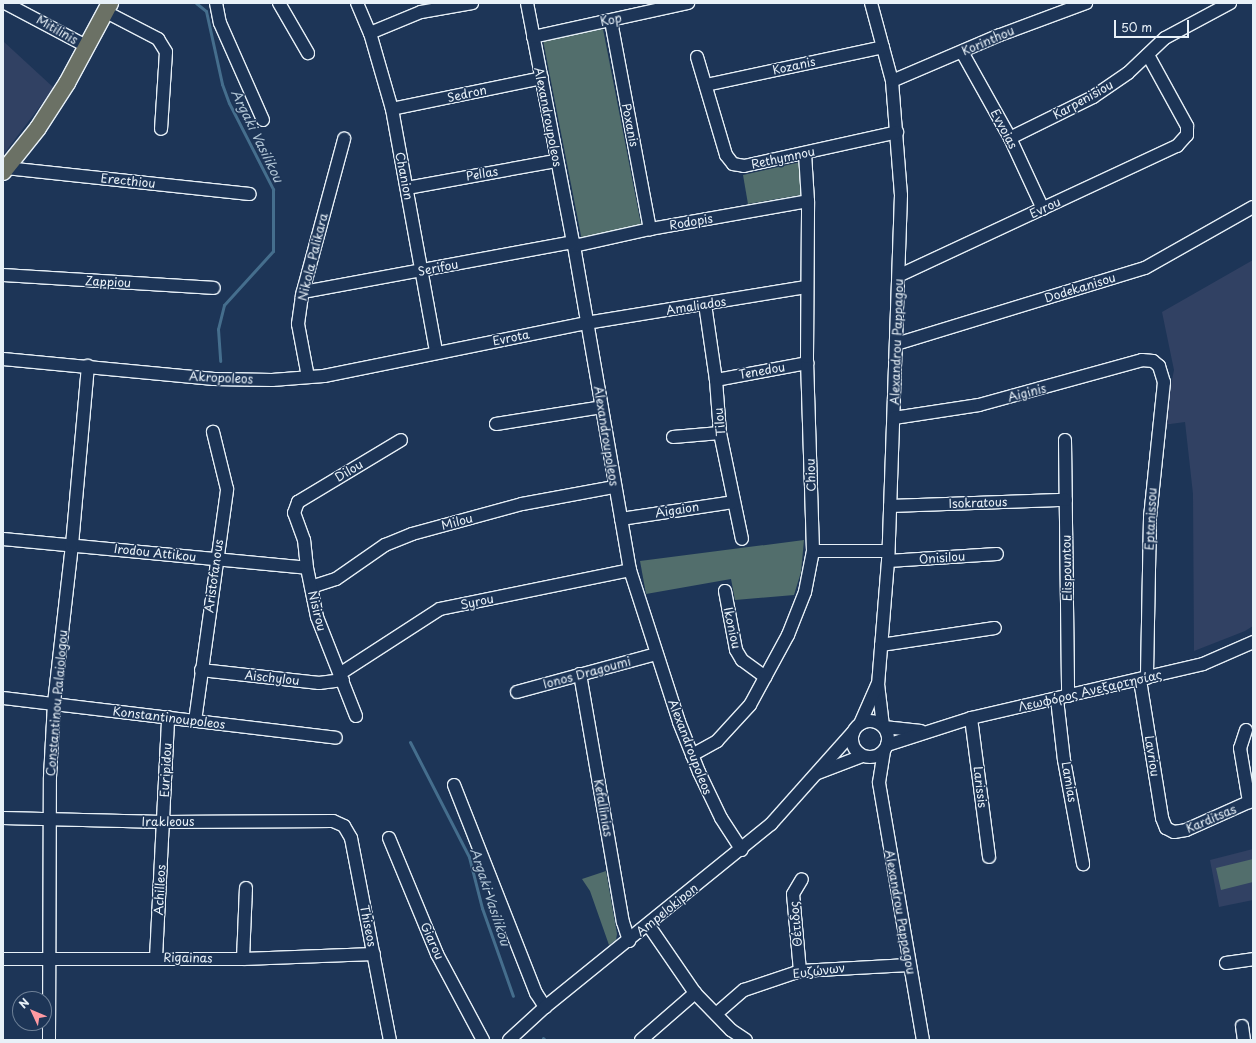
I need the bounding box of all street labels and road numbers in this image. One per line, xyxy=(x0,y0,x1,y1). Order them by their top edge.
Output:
street label: Kop xyxy=(599,11,623,29)
street label: Mitilinis xyxy=(34,12,80,48)
street label: Korinthou xyxy=(960,24,1016,58)
street label: Kozanis xyxy=(771,54,817,78)
street label: Alexandroupoleos xyxy=(531,66,565,168)
street label: Karpenisiou xyxy=(1050,77,1116,123)
street label: Sedron xyxy=(446,83,488,105)
street label: Poxanis xyxy=(619,102,641,148)
street label: Evvoias xyxy=(988,107,1020,151)
street label: Rethymnou xyxy=(750,144,816,172)
street label: Chanion xyxy=(392,151,416,201)
street label: Pellas xyxy=(465,164,499,184)
street label: Erecthiou xyxy=(100,171,156,191)
street label: Evrou xyxy=(1027,195,1063,221)
street label: Rodopis xyxy=(668,211,714,233)
street label: Nikola Palikara xyxy=(295,212,331,302)
street label: Serifou xyxy=(417,257,459,279)
street label: Dodekanisou xyxy=(1043,270,1117,306)
street label: Zappiou xyxy=(85,274,131,290)
street label: Alexandrou Pappagou xyxy=(888,279,906,405)
street label: Amaliados xyxy=(665,294,727,318)
street label: Evrota xyxy=(491,327,531,349)
street label: Tenedou xyxy=(738,360,786,382)
street label: Akropoleos xyxy=(189,369,253,387)
street label: Aiginis xyxy=(1006,381,1048,405)
street label: Alexandroupoleos xyxy=(591,385,621,487)
street label: Tilou xyxy=(711,407,729,437)
street label: Dilou xyxy=(333,457,365,485)
street label: Chiou xyxy=(803,458,819,492)
street label: Eptanissou xyxy=(1142,487,1160,551)
street label: Isokratous xyxy=(948,495,1008,511)
street label: Aigaion xyxy=(654,499,700,521)
street label: Milou xyxy=(440,511,474,533)
street label: Elispountou xyxy=(1059,535,1075,601)
street label: Aristofanous xyxy=(202,538,226,614)
street label: Irodou Attikou xyxy=(113,542,197,564)
street label: Onisilou xyxy=(918,549,966,567)
street label: Nisirou xyxy=(305,589,329,633)
street label: Syrou xyxy=(459,591,495,613)
street label: Ikoniou xyxy=(721,606,743,650)
street label: Constantinou Palaiologou xyxy=(43,629,71,777)
street label: Ionos Dragoumi xyxy=(541,654,633,692)
street label: Λεωφόρος Ανεξαρτησίας xyxy=(1017,667,1163,715)
street label: Aischylou xyxy=(244,668,300,688)
street label: Alexandroupoleos xyxy=(665,697,715,797)
street label: Konstantinoupoleos xyxy=(112,704,226,732)
street label: Lavriou xyxy=(1142,734,1162,778)
street label: Euripidou xyxy=(157,742,175,798)
street label: Lamias xyxy=(1058,760,1080,804)
street label: Larissis xyxy=(970,765,990,809)
street label: Kefallinias xyxy=(591,778,615,838)
street label: Karditsas xyxy=(1184,802,1238,836)
street label: Irakleous xyxy=(142,815,194,829)
street label: Alexandrou Pappagou xyxy=(882,849,918,975)
street label: Achilleos xyxy=(151,864,169,916)
street label: Ampelokipon xyxy=(633,881,701,939)
street label: Θέτιδος xyxy=(787,901,805,947)
street label: Thiseos xyxy=(357,904,379,948)
street label: Giarou xyxy=(417,920,447,962)
street label: Rigainas xyxy=(163,950,213,966)
street label: Ευζώνων xyxy=(792,961,846,981)

